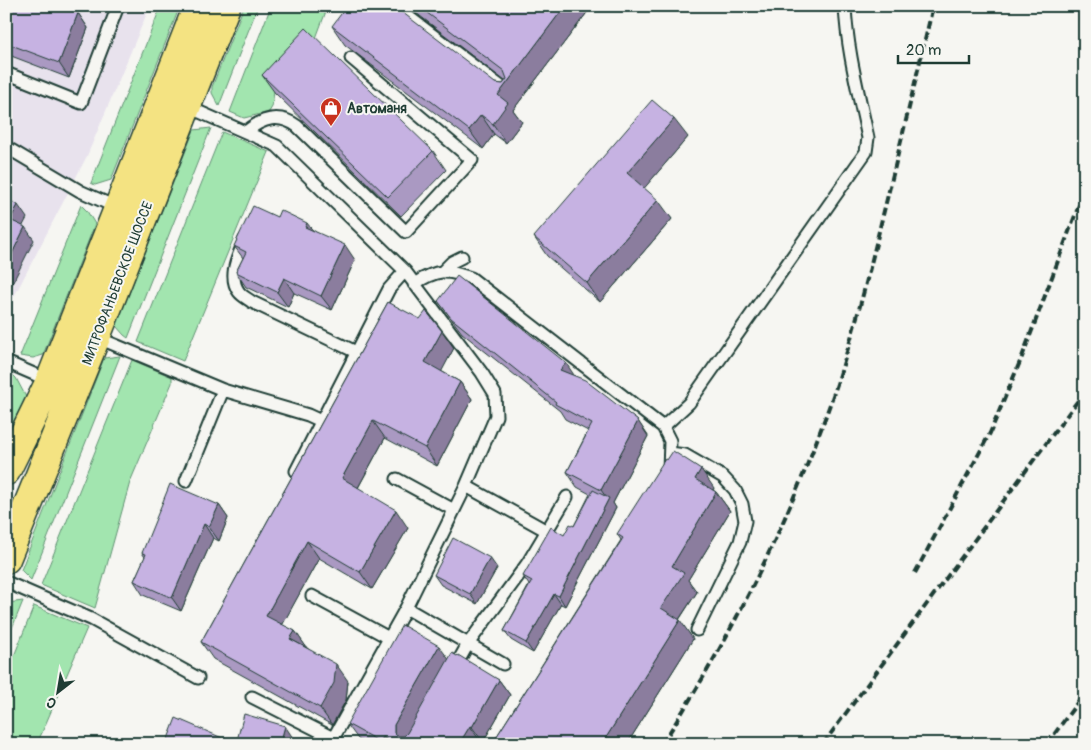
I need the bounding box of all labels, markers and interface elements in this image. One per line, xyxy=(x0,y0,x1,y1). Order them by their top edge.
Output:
scale bar xyxy=(898,32,970,64)
text: 20 m xyxy=(906,41,941,60)
shop icon: Автоманя xyxy=(319,96,343,127)
place label: Автоманя xyxy=(347,100,407,117)
street label: МИТРОФАНЬЕВСКОЕ ШОССЕ xyxy=(78,199,157,367)
north arrow xyxy=(32,668,82,718)
text: С xyxy=(43,693,60,712)

